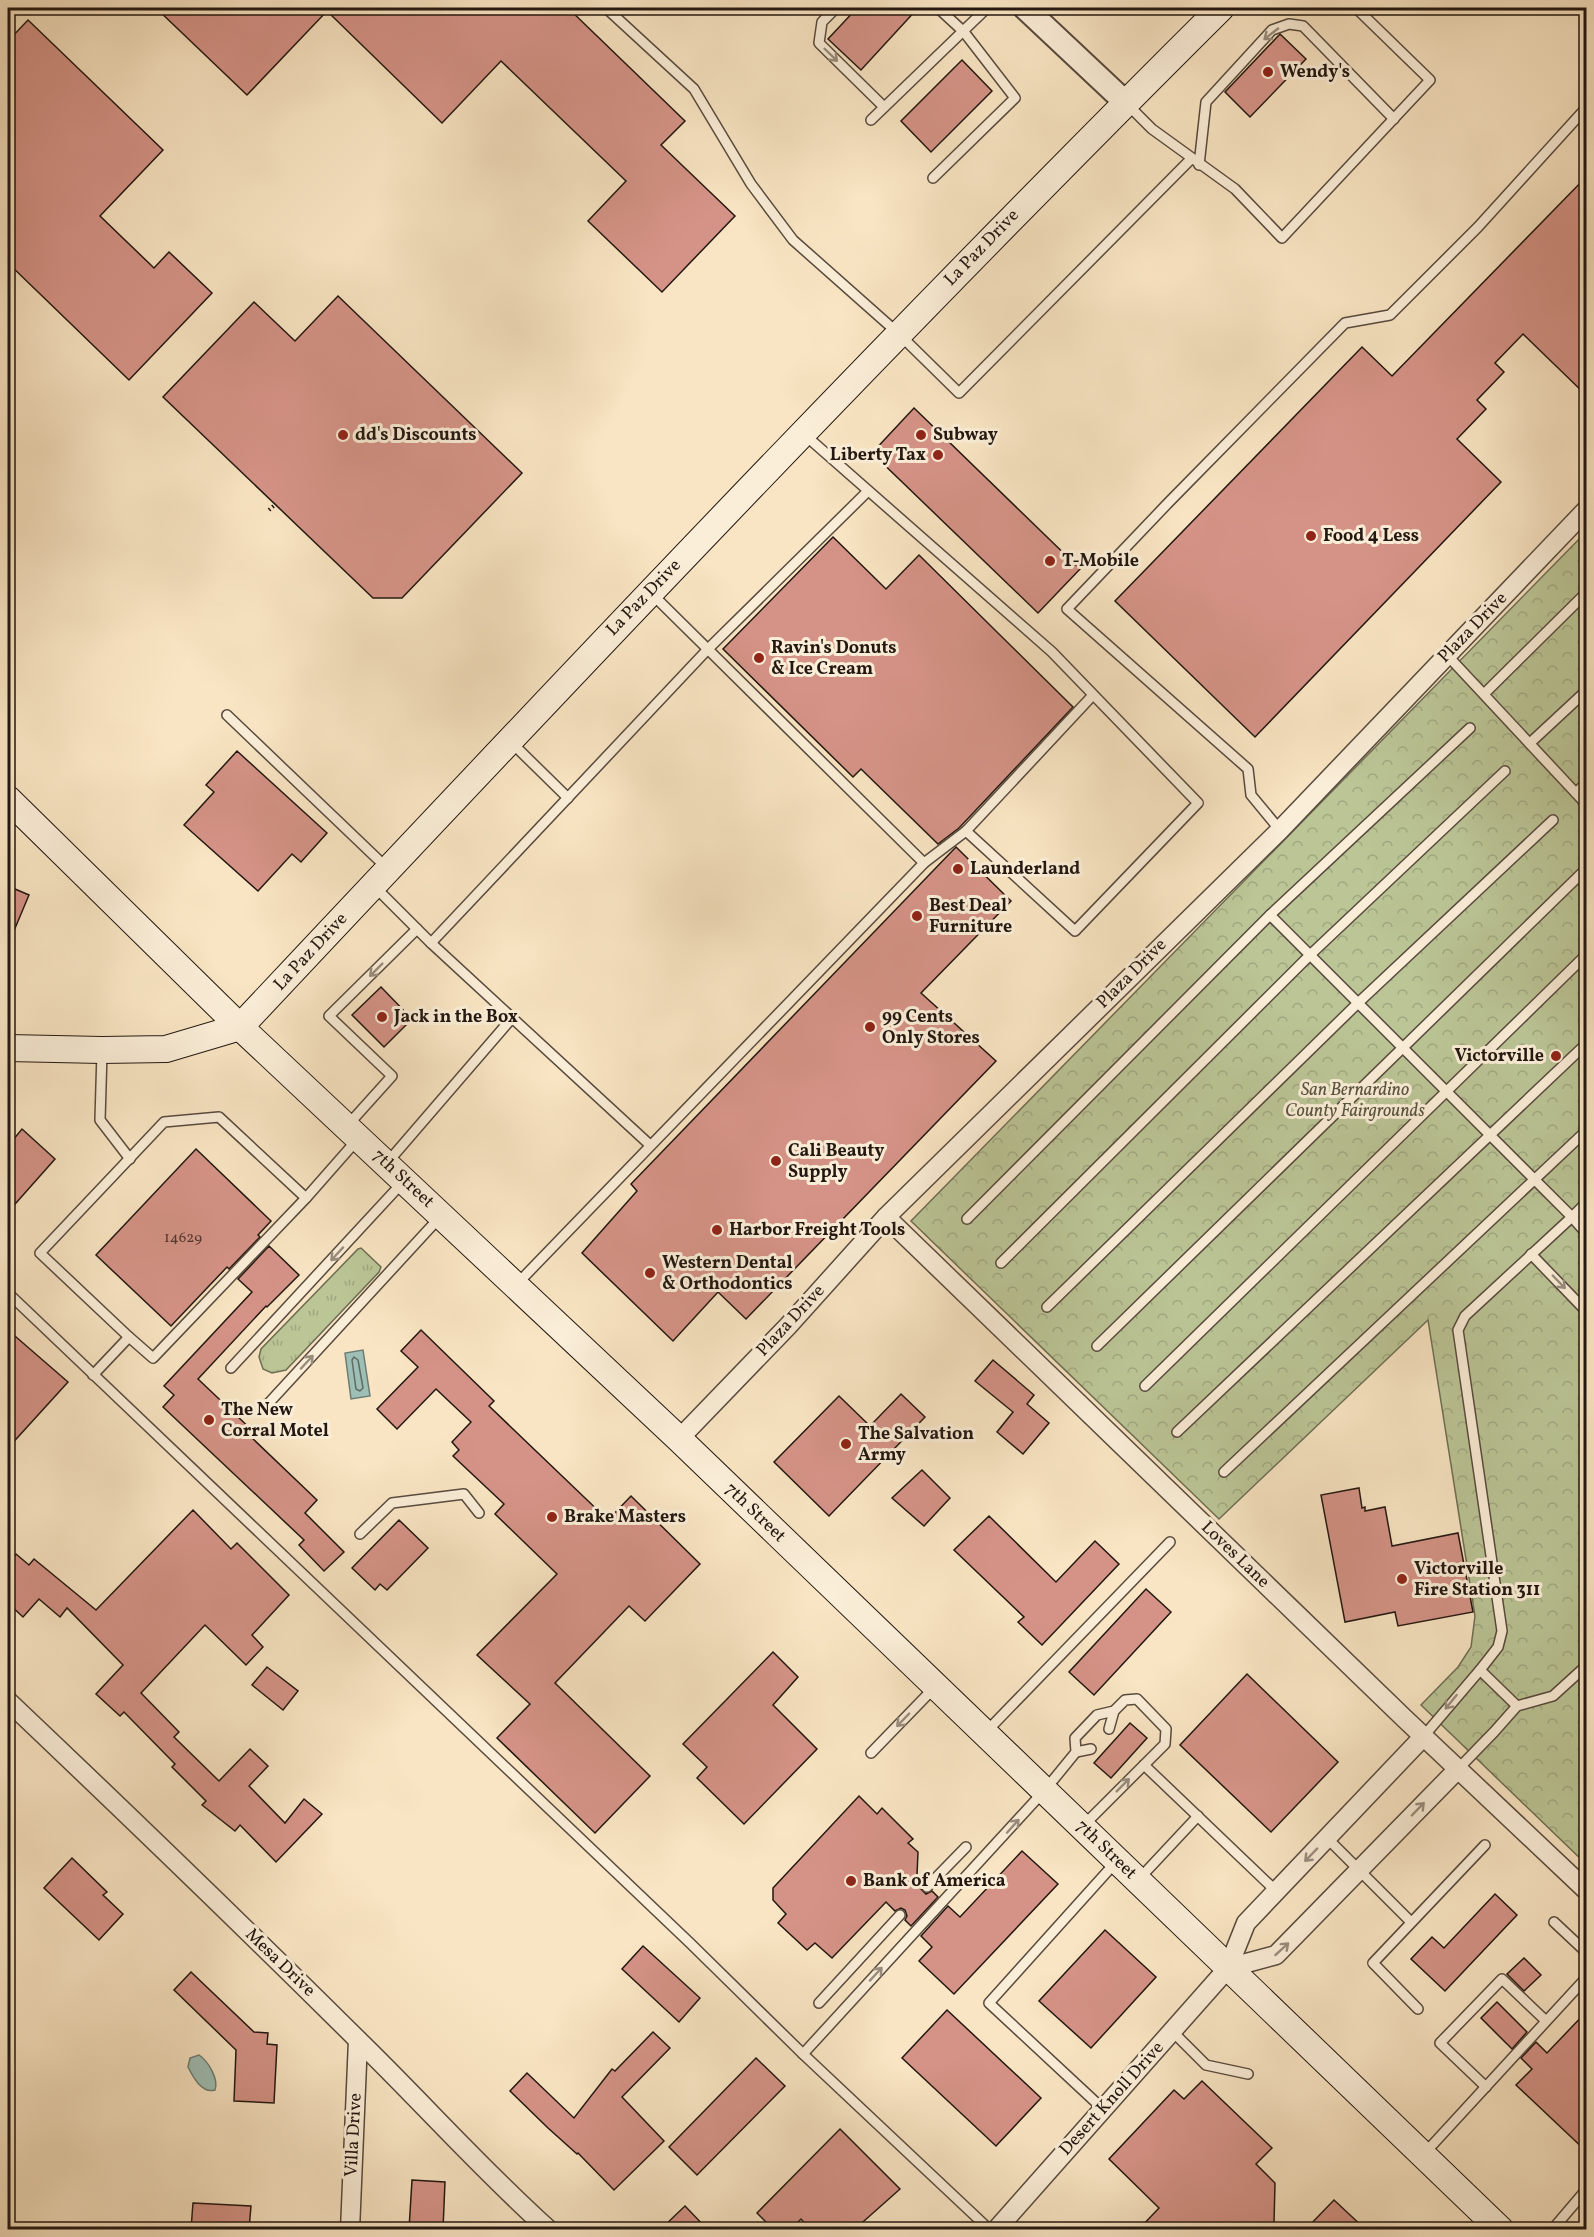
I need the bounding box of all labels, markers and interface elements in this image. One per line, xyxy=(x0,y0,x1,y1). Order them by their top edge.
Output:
one-way arrow xyxy=(1263,27,1279,40)
one-way arrow xyxy=(824,48,839,63)
place label: Wendy's xyxy=(1280,60,1350,85)
marker: Wendy's xyxy=(1261,65,1275,79)
street label: La Paz Drive xyxy=(939,204,1025,292)
place label: dd's Discounts xyxy=(355,423,477,448)
place label: Subway xyxy=(933,423,998,448)
marker: dd's Discounts xyxy=(336,428,350,442)
marker: Subway xyxy=(914,428,928,442)
place label: Liberty Tax xyxy=(830,443,926,468)
marker: Liberty Tax xyxy=(931,448,945,462)
place label: Food 4 Less xyxy=(1323,524,1419,549)
marker: Food 4 Less xyxy=(1304,529,1318,543)
place label: T-Mobile xyxy=(1062,549,1139,574)
street label: La Paz Drive xyxy=(601,554,687,642)
marker: T-Mobile xyxy=(1043,554,1057,568)
street label: Plaza Drive xyxy=(1433,587,1513,669)
place label: Ravin's Donuts & Ice Cream xyxy=(771,636,897,682)
marker: Ravin's Donuts & Ice Cream xyxy=(752,651,766,665)
place label: Launderland xyxy=(970,857,1080,882)
marker: Launderland xyxy=(951,862,965,876)
place label: Best Deal Furniture xyxy=(929,894,1012,940)
street label: La Paz Drive xyxy=(268,907,354,997)
marker: Best Deal Furniture xyxy=(910,909,924,923)
street label: Plaza Drive xyxy=(1091,933,1173,1015)
one-way arrow xyxy=(368,963,383,978)
place label: Jack in the Box xyxy=(393,1005,518,1030)
place label: 99 Cents Only Stores xyxy=(882,1005,980,1051)
marker: Jack in the Box xyxy=(375,1010,389,1024)
marker: 99 Cents Only Stores xyxy=(863,1020,877,1034)
place label: Victorville xyxy=(1455,1044,1544,1069)
marker: Victorville xyxy=(1549,1049,1563,1063)
park label: San Bernardino County Fairgrounds xyxy=(1285,1078,1425,1124)
place label: Cali Beauty Supply xyxy=(788,1139,884,1185)
street label: 7th Street xyxy=(366,1144,440,1214)
marker: Cali Beauty Supply xyxy=(769,1154,783,1168)
place label: Harbor Freight Tools xyxy=(729,1218,905,1243)
marker: Harbor Freight Tools xyxy=(710,1223,724,1237)
house number: 14629 xyxy=(164,1228,202,1249)
one-way arrow xyxy=(330,1246,344,1261)
place label: Western Dental & Orthodontics xyxy=(662,1251,793,1297)
marker: Western Dental & Orthodontics xyxy=(643,1266,657,1280)
one-way arrow xyxy=(1552,1275,1566,1290)
street label: Plaza Drive xyxy=(751,1279,831,1363)
one-way arrow xyxy=(300,1355,314,1370)
place label: The New Corral Motel xyxy=(221,1398,329,1444)
marker: The New Corral Motel xyxy=(202,1413,216,1427)
place label: The Salvation Army xyxy=(858,1422,974,1468)
marker: The Salvation Army xyxy=(839,1437,853,1451)
street label: 7th Street xyxy=(719,1477,791,1549)
place label: Brake Masters xyxy=(564,1505,686,1530)
marker: Brake Masters xyxy=(545,1510,559,1524)
street label: Loves Lane xyxy=(1195,1516,1275,1594)
place label: Victorville Fire Station 311 xyxy=(1414,1557,1540,1603)
marker: Victorville Fire Station 311 xyxy=(1395,1572,1409,1586)
one-way arrow xyxy=(1445,1694,1458,1710)
one-way arrow xyxy=(896,1713,911,1728)
one-way arrow xyxy=(1116,1778,1131,1793)
one-way arrow xyxy=(1411,1802,1425,1817)
street label: 7th Street xyxy=(1070,1814,1142,1886)
one-way arrow xyxy=(1006,1819,1020,1834)
one-way arrow xyxy=(1303,1847,1318,1862)
place label: Bank of America xyxy=(863,1869,1006,1894)
marker: Bank of America xyxy=(844,1874,858,1888)
street label: Mesa Drive xyxy=(239,1923,321,2003)
one-way arrow xyxy=(1274,1942,1289,1956)
one-way arrow xyxy=(869,1967,883,1982)
street label: Desert Knoll Drive xyxy=(1054,2036,1170,2162)
street label: Villa Drive xyxy=(339,2092,369,2178)

